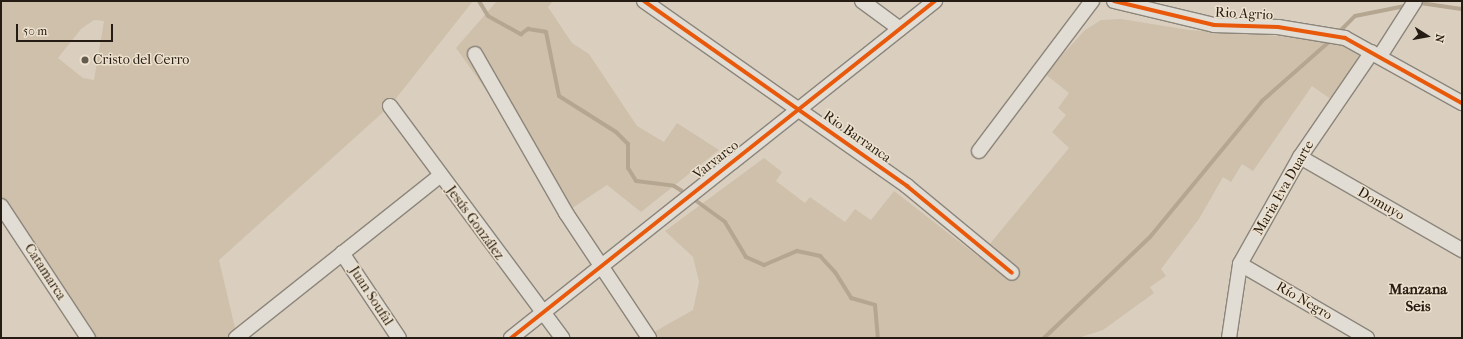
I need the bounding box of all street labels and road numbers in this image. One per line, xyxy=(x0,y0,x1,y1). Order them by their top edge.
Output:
street label: Rio Agrio xyxy=(1215,4,1273,24)
street label: Rio Barranca xyxy=(820,107,894,167)
street label: Varvarco xyxy=(690,137,742,183)
street label: Maria Eva Duarte xyxy=(1250,138,1318,238)
street label: Jesús González xyxy=(442,183,508,263)
street label: Domuyo xyxy=(1355,184,1407,224)
street label: Catamarca xyxy=(21,241,69,303)
street label: Juan Soufal xyxy=(346,263,396,329)
street label: Río Negro xyxy=(1273,278,1335,324)

